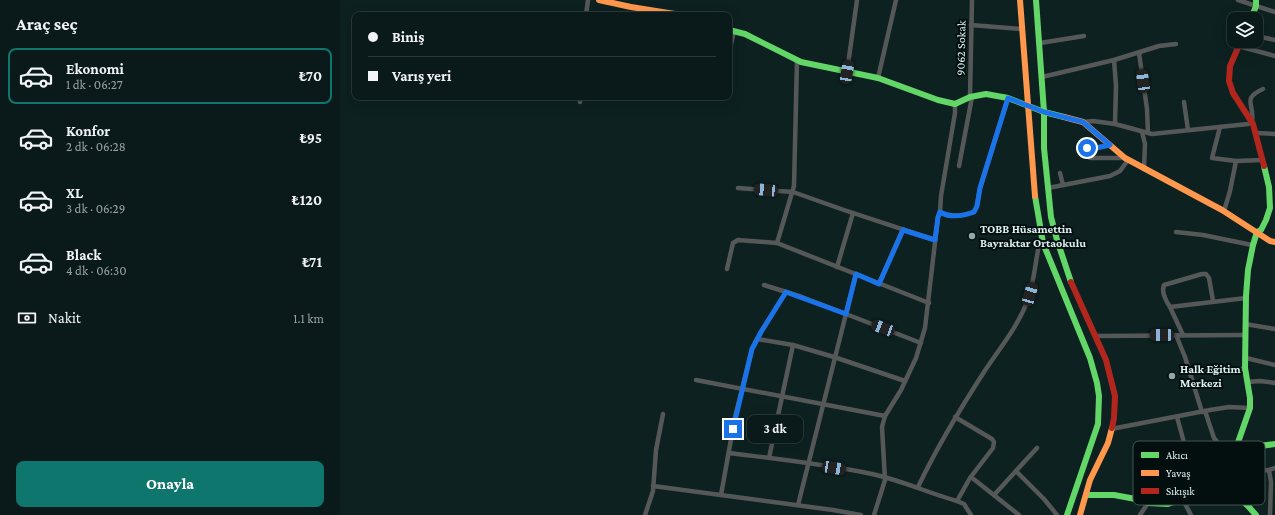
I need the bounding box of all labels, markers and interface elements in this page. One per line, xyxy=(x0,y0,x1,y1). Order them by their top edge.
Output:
map controls xyxy=(1227,12,1263,48)
button: layers xyxy=(1227,12,1263,48)
text: Araç seç xyxy=(16,14,78,34)
street label: 9062 Sokak xyxy=(954,20,968,76)
text: Biniş xyxy=(392,29,424,45)
icon: car xyxy=(18,58,54,94)
car xyxy=(839,59,855,85)
text: Ekonomi xyxy=(66,61,124,77)
text: ₺70 xyxy=(299,68,322,84)
text: Varış yeri xyxy=(392,68,451,84)
car xyxy=(1135,68,1151,94)
text: 1 dk · 06:27 xyxy=(66,77,123,92)
icon: car xyxy=(18,120,54,156)
text: Konfor xyxy=(66,123,110,139)
text: ₺95 xyxy=(300,130,322,146)
text: 2 dk · 06:28 xyxy=(66,139,126,154)
route start xyxy=(1078,139,1096,157)
icon: car xyxy=(18,182,54,218)
car xyxy=(754,183,778,197)
text: XL xyxy=(66,185,83,201)
text: ₺120 xyxy=(292,192,322,208)
text: 3 dk · 06:29 xyxy=(66,201,125,216)
place label: TOBB Hüsamettin Bayraktar Ortaokulu xyxy=(980,222,1086,250)
marker: TOBB Hüsamettin Bayraktar Ortaokulu xyxy=(967,231,977,241)
icon: car xyxy=(18,244,54,280)
text: Black xyxy=(66,247,101,263)
text: ₺71 xyxy=(302,254,322,270)
text: 4 dk · 06:30 xyxy=(66,263,127,278)
car xyxy=(1021,281,1039,307)
icon: cash xyxy=(16,307,38,329)
text: Nakit xyxy=(48,310,81,326)
text: 1.1 km xyxy=(293,311,324,326)
car xyxy=(870,318,896,338)
car xyxy=(1150,329,1174,341)
place label: Halk Eğitim Merkezi xyxy=(1180,362,1241,390)
marker: Halk Eğitim Merkezi xyxy=(1167,371,1177,381)
callout: 3 dk xyxy=(747,415,803,443)
route end xyxy=(724,420,742,438)
text: 3 dk xyxy=(763,421,787,436)
legend xyxy=(1133,441,1265,505)
text: Akıcı xyxy=(1166,449,1188,461)
car xyxy=(821,460,847,476)
button: Onayla xyxy=(16,461,324,507)
text: Yavaş xyxy=(1166,467,1191,480)
text: Sıkışık xyxy=(1166,485,1195,498)

